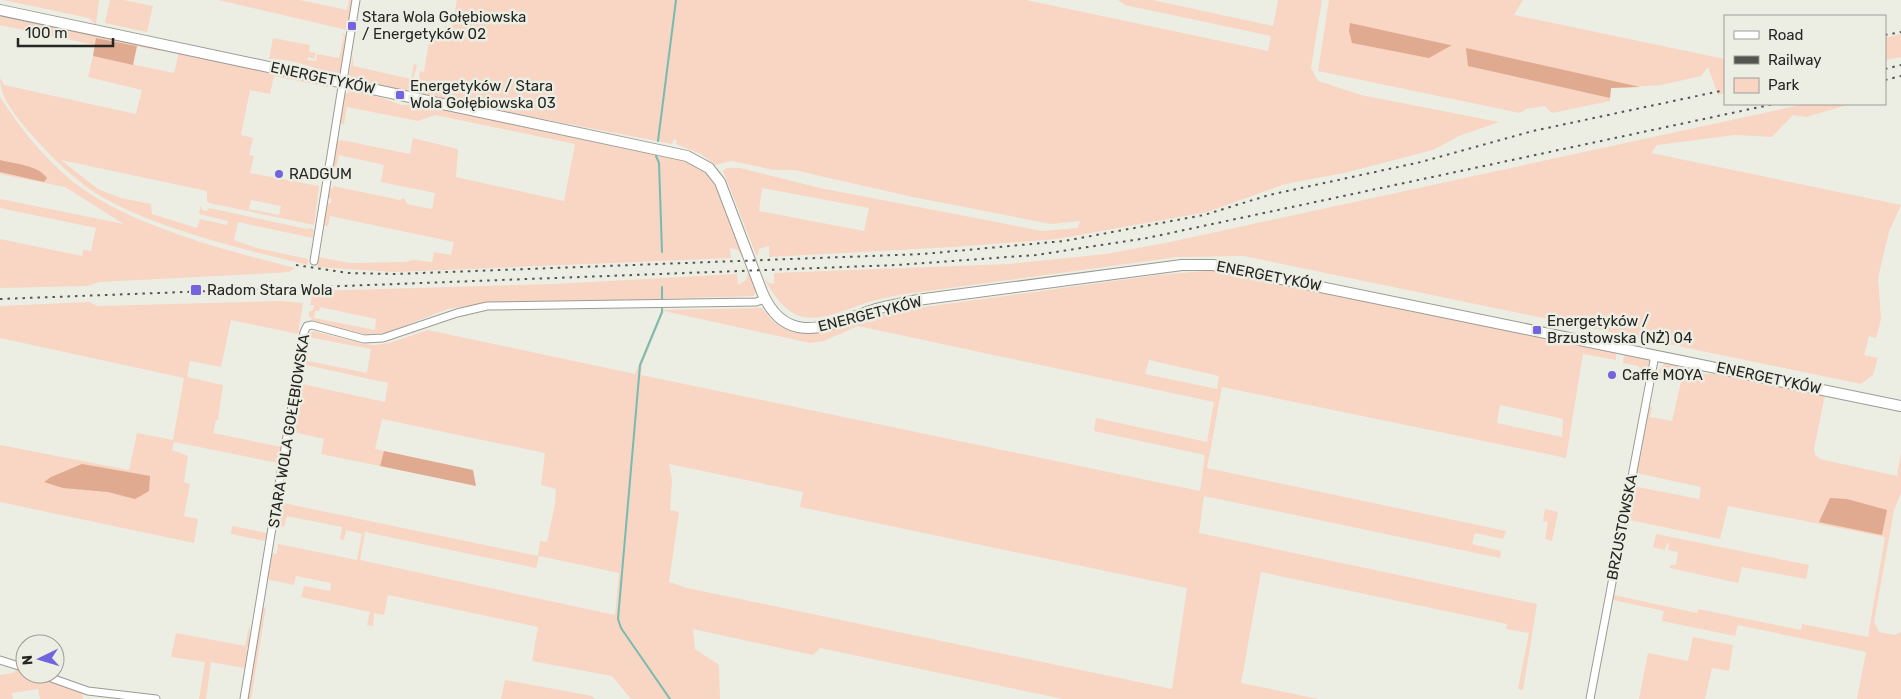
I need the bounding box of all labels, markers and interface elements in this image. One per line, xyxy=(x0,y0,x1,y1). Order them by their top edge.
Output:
place label: Stara Wola Gołębiowska / Energetyków 02 xyxy=(362,8,526,43)
scale bar xyxy=(18,15,112,47)
legend xyxy=(1724,15,1886,105)
marker: Stara Wola Gołębiowska / Energetyków 02 xyxy=(346,20,358,32)
text: 100 m xyxy=(25,24,67,42)
text: Road xyxy=(1768,26,1804,44)
text: Railway xyxy=(1768,51,1822,69)
street label: ENERGETYKÓW xyxy=(269,58,377,98)
text: Park xyxy=(1768,76,1799,94)
place label: Energetyków / Stara Wola Gołębiowska 03 xyxy=(410,77,556,112)
marker: Energetyków / Stara Wola Gołębiowska 03 xyxy=(394,89,406,101)
place label: RADGUM xyxy=(289,165,352,183)
marker: RADGUM xyxy=(273,168,285,180)
street label: ENERGETYKÓW xyxy=(1215,257,1323,295)
place label: Radom Stara Wola xyxy=(207,281,333,299)
marker: Radom Stara Wola xyxy=(189,283,203,297)
street label: ENERGETYKÓW xyxy=(816,292,924,336)
place label: Energetyków / Brzustowska (NŻ) 04 xyxy=(1547,312,1692,347)
marker: Energetyków / Brzustowska (NŻ) 04 xyxy=(1531,324,1543,336)
street label: STARA WOLA GOŁĘBIOWSKA xyxy=(265,333,313,529)
street label: ENERGETYKÓW xyxy=(1715,358,1823,398)
place label: Caffe MOYA xyxy=(1622,366,1703,384)
marker: Caffe MOYA xyxy=(1606,369,1618,381)
street label: BRZUSTOWSKA xyxy=(1603,473,1641,581)
north arrow xyxy=(15,634,65,684)
text: N xyxy=(19,654,36,666)

